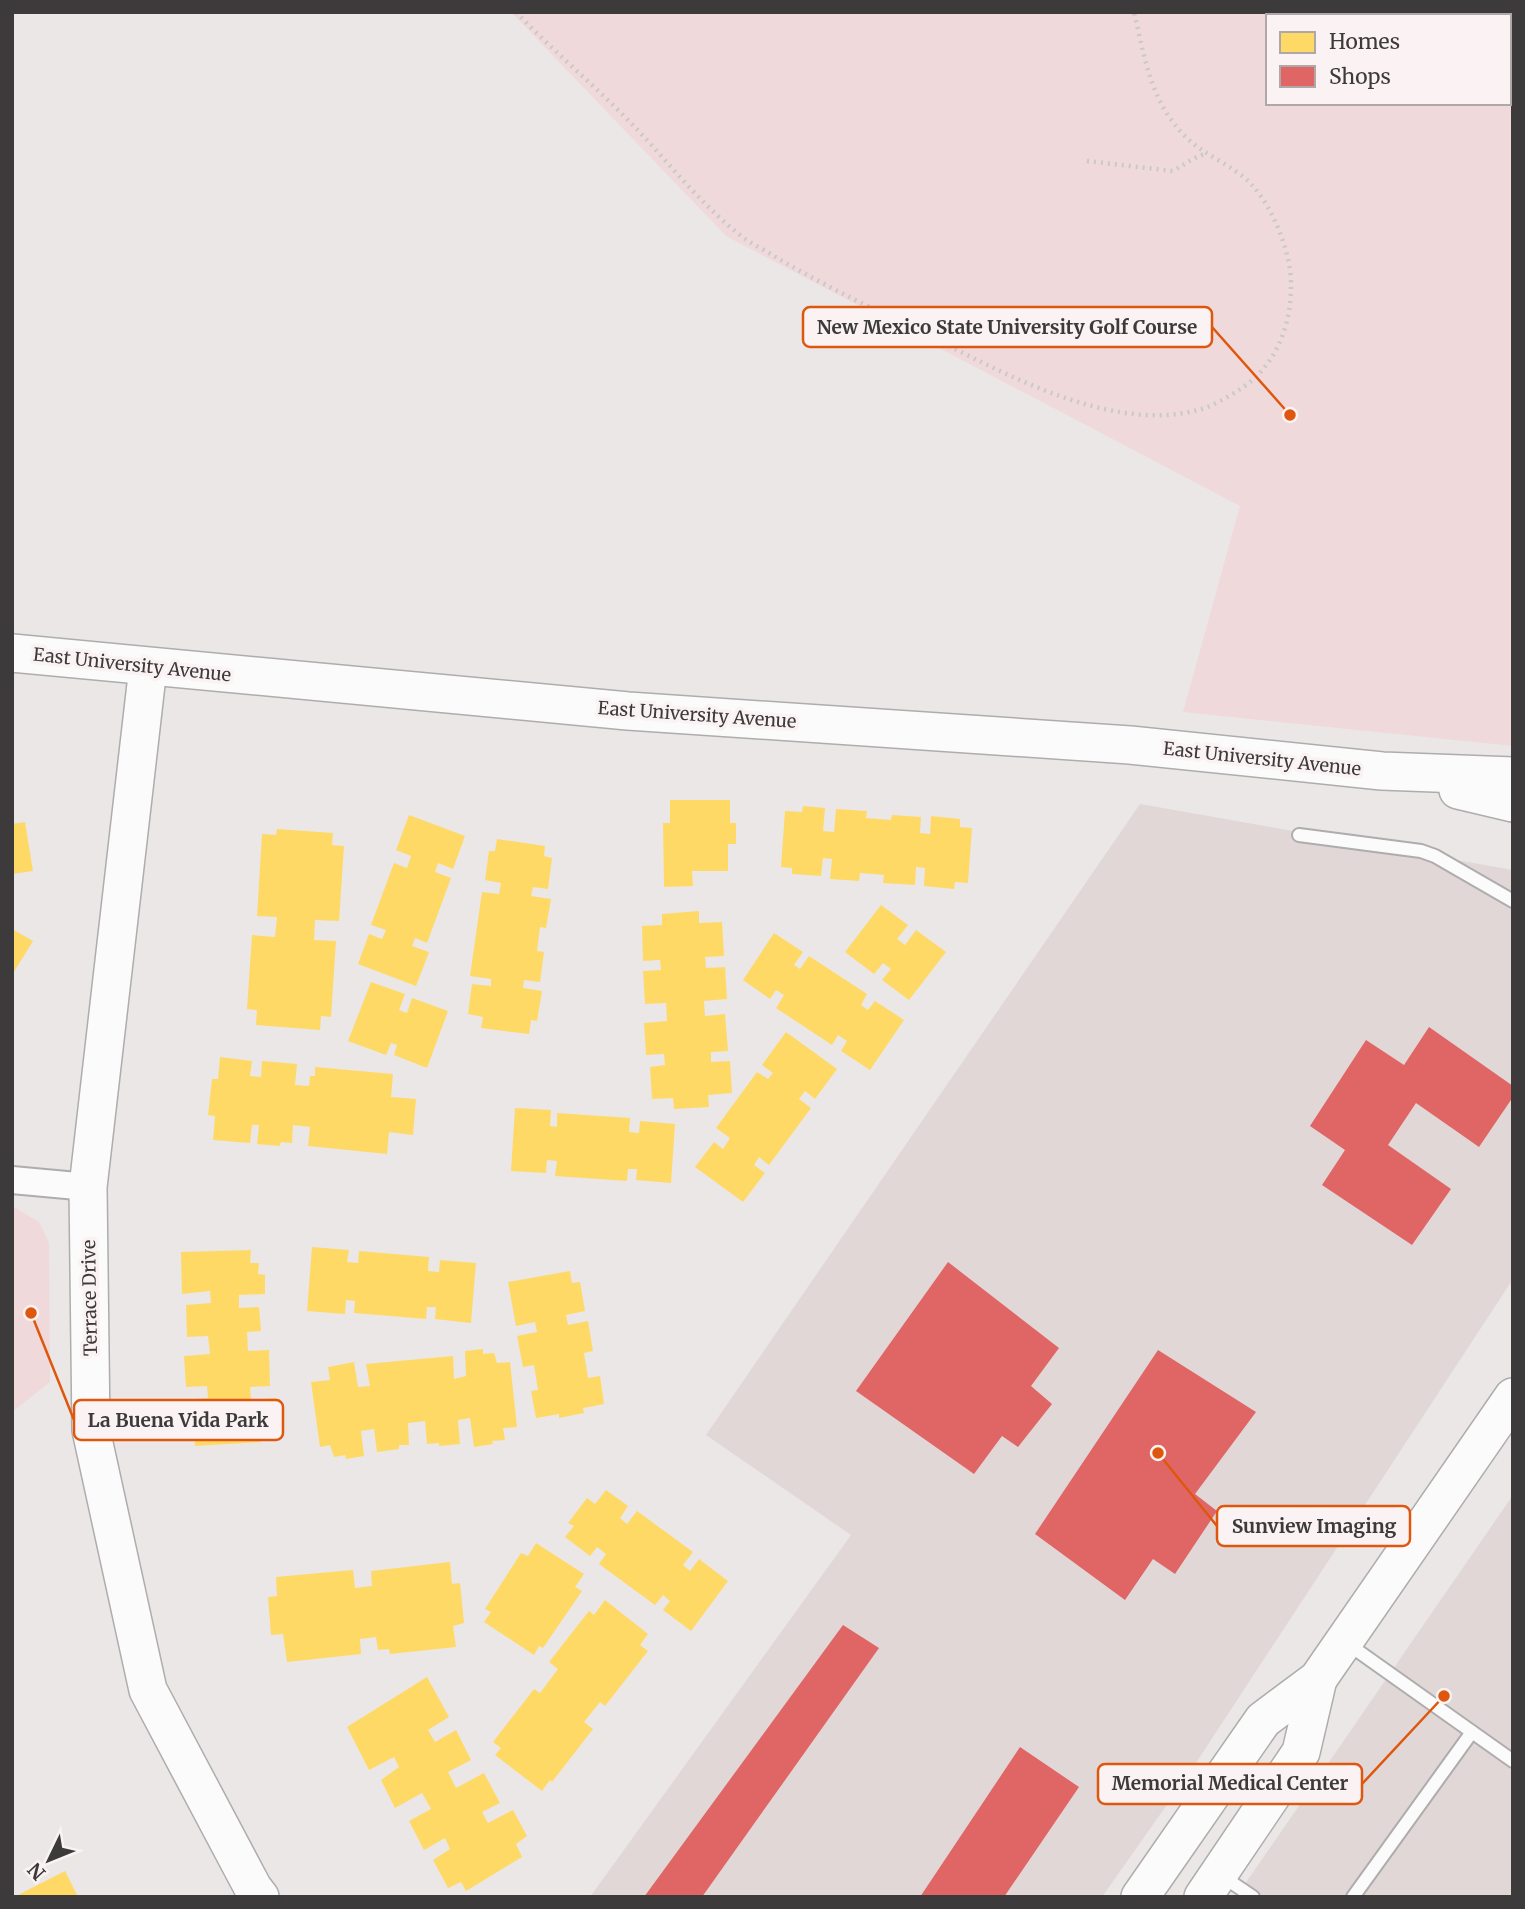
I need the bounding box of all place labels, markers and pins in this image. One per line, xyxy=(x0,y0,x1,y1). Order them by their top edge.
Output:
callout: New Mexico State University Golf Course xyxy=(803,307,1212,347)
callout: La Buena Vida Park xyxy=(74,1400,283,1440)
callout: Sunview Imaging xyxy=(1217,1506,1410,1546)
callout: Memorial Medical Center xyxy=(1098,1764,1362,1804)

